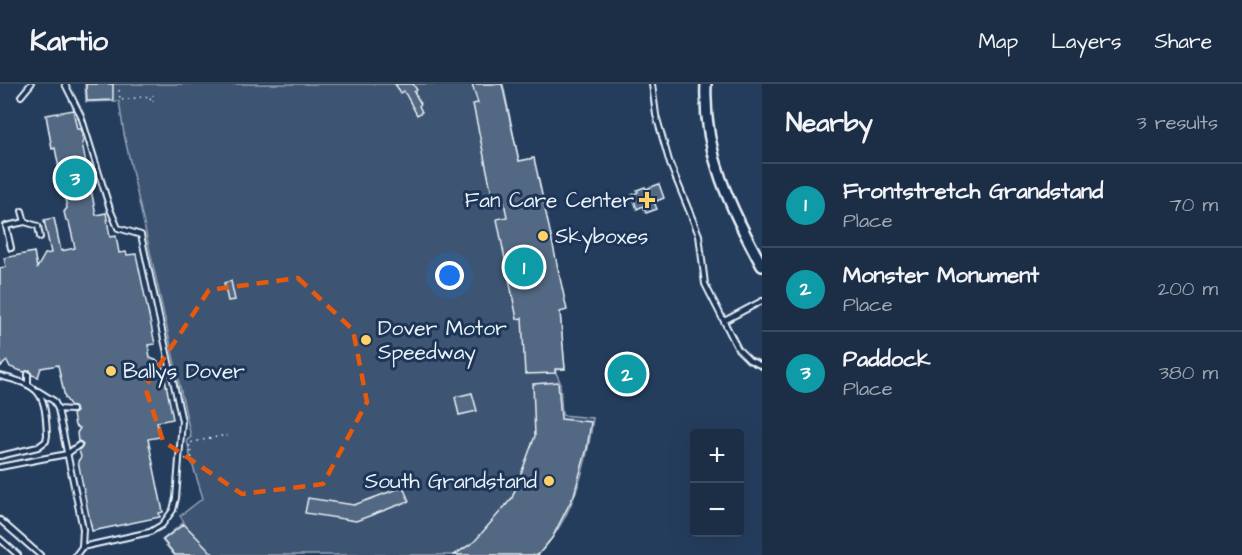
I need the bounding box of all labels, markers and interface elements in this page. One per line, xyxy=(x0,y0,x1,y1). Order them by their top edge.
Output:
text: Kartio xyxy=(30,22,108,61)
text: Map xyxy=(978,27,1018,56)
text: Layers xyxy=(1051,27,1121,56)
text: Share xyxy=(1154,27,1212,56)
text: Nearby xyxy=(786,105,873,141)
text: 3 results xyxy=(1136,109,1218,137)
pin: 3 xyxy=(56,156,94,200)
text: Frontstretch Grandstand xyxy=(843,176,1103,207)
place label: Fan Care Center xyxy=(465,186,634,215)
marker: Fan Care Center xyxy=(638,191,656,209)
text: 1 xyxy=(804,191,807,219)
text: 70 m xyxy=(1170,191,1218,219)
text: Place xyxy=(843,207,893,235)
place label: Skyboxes xyxy=(555,222,648,253)
marker: Skyboxes xyxy=(536,229,550,243)
pin: 1 xyxy=(504,244,544,290)
text: Monster Monument xyxy=(843,260,1039,291)
your location xyxy=(435,261,464,290)
text: 2 xyxy=(800,275,811,303)
text: 200 m xyxy=(1158,275,1218,303)
text: Place xyxy=(843,291,893,319)
place label: Dover Motor Speedway xyxy=(378,314,507,369)
marker: Dover Motor Speedway xyxy=(359,333,373,347)
text: Paddock xyxy=(843,344,931,375)
pin: 2 xyxy=(608,352,646,396)
place label: Ballys Dover xyxy=(123,357,245,388)
text: 3 xyxy=(800,359,811,387)
text: 380 m xyxy=(1159,359,1218,387)
marker: Ballys Dover xyxy=(104,364,118,378)
text: Place xyxy=(843,375,893,403)
map controls xyxy=(690,429,744,537)
button: + xyxy=(690,429,744,483)
place label: South Grandstand xyxy=(365,467,537,496)
marker: South Grandstand xyxy=(542,474,556,488)
button: − xyxy=(690,483,744,537)

